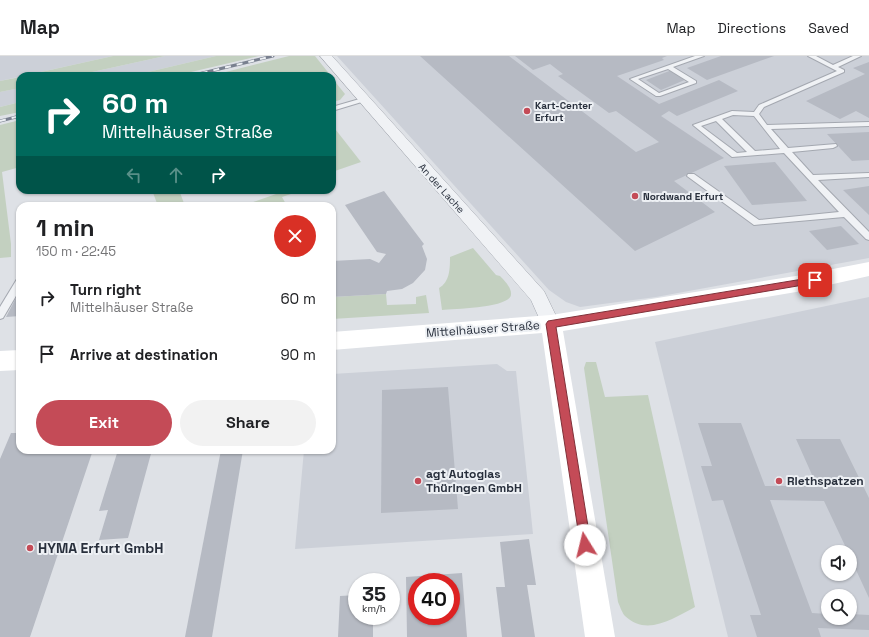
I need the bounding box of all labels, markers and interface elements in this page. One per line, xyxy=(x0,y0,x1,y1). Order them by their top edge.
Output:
text: Map xyxy=(20,15,60,40)
text: Map xyxy=(666,19,696,37)
text: Directions xyxy=(718,19,786,37)
text: Saved xyxy=(808,19,849,37)
text: 60 m xyxy=(102,85,168,121)
icon: right xyxy=(36,88,88,140)
place label: Kart-Center Erfurt xyxy=(535,99,592,124)
marker: Kart-Center Erfurt xyxy=(522,106,532,116)
text: Mittelhäuser Straße xyxy=(102,120,273,143)
street label: An der Lache xyxy=(416,161,468,216)
icon: left xyxy=(123,164,145,186)
icon: ahead xyxy=(165,164,187,186)
icon: right xyxy=(207,164,229,186)
place label: Nordwand Erfurt xyxy=(643,190,724,203)
marker: Nordwand Erfurt xyxy=(630,191,640,201)
text: 1 min xyxy=(36,212,95,243)
button: close xyxy=(274,215,316,257)
text: 150 m · 22:45 xyxy=(36,243,116,260)
pin xyxy=(798,263,832,297)
icon: arrive xyxy=(804,269,826,291)
text: Turn right xyxy=(70,280,141,299)
icon: right xyxy=(36,287,58,309)
text: 60 m xyxy=(280,289,316,308)
text: Mittelhäuser Straße xyxy=(70,299,193,316)
street label: Mittelhäuser Straße xyxy=(426,317,540,341)
icon: arrive xyxy=(36,343,58,365)
text: Arrive at destination xyxy=(70,345,218,364)
text: 90 m xyxy=(280,345,316,364)
button: Exit xyxy=(36,400,172,446)
button: Share xyxy=(180,400,316,446)
place label: agt Autoglas Thüringen GmbH xyxy=(426,466,522,496)
place label: Riethspatzen xyxy=(787,473,864,489)
marker: agt Autoglas Thüringen GmbH xyxy=(413,476,423,486)
marker: Riethspatzen xyxy=(774,476,784,486)
position arrow xyxy=(564,524,606,566)
place label: HYMA Erfurt GmbH xyxy=(38,539,163,557)
marker: HYMA Erfurt GmbH xyxy=(25,543,35,553)
map controls xyxy=(821,545,857,625)
button: sound xyxy=(821,545,857,581)
speed limit sign: 40 xyxy=(408,573,460,625)
text: 35 xyxy=(362,581,386,607)
button: search xyxy=(821,589,857,625)
text: km/h xyxy=(362,602,386,615)

